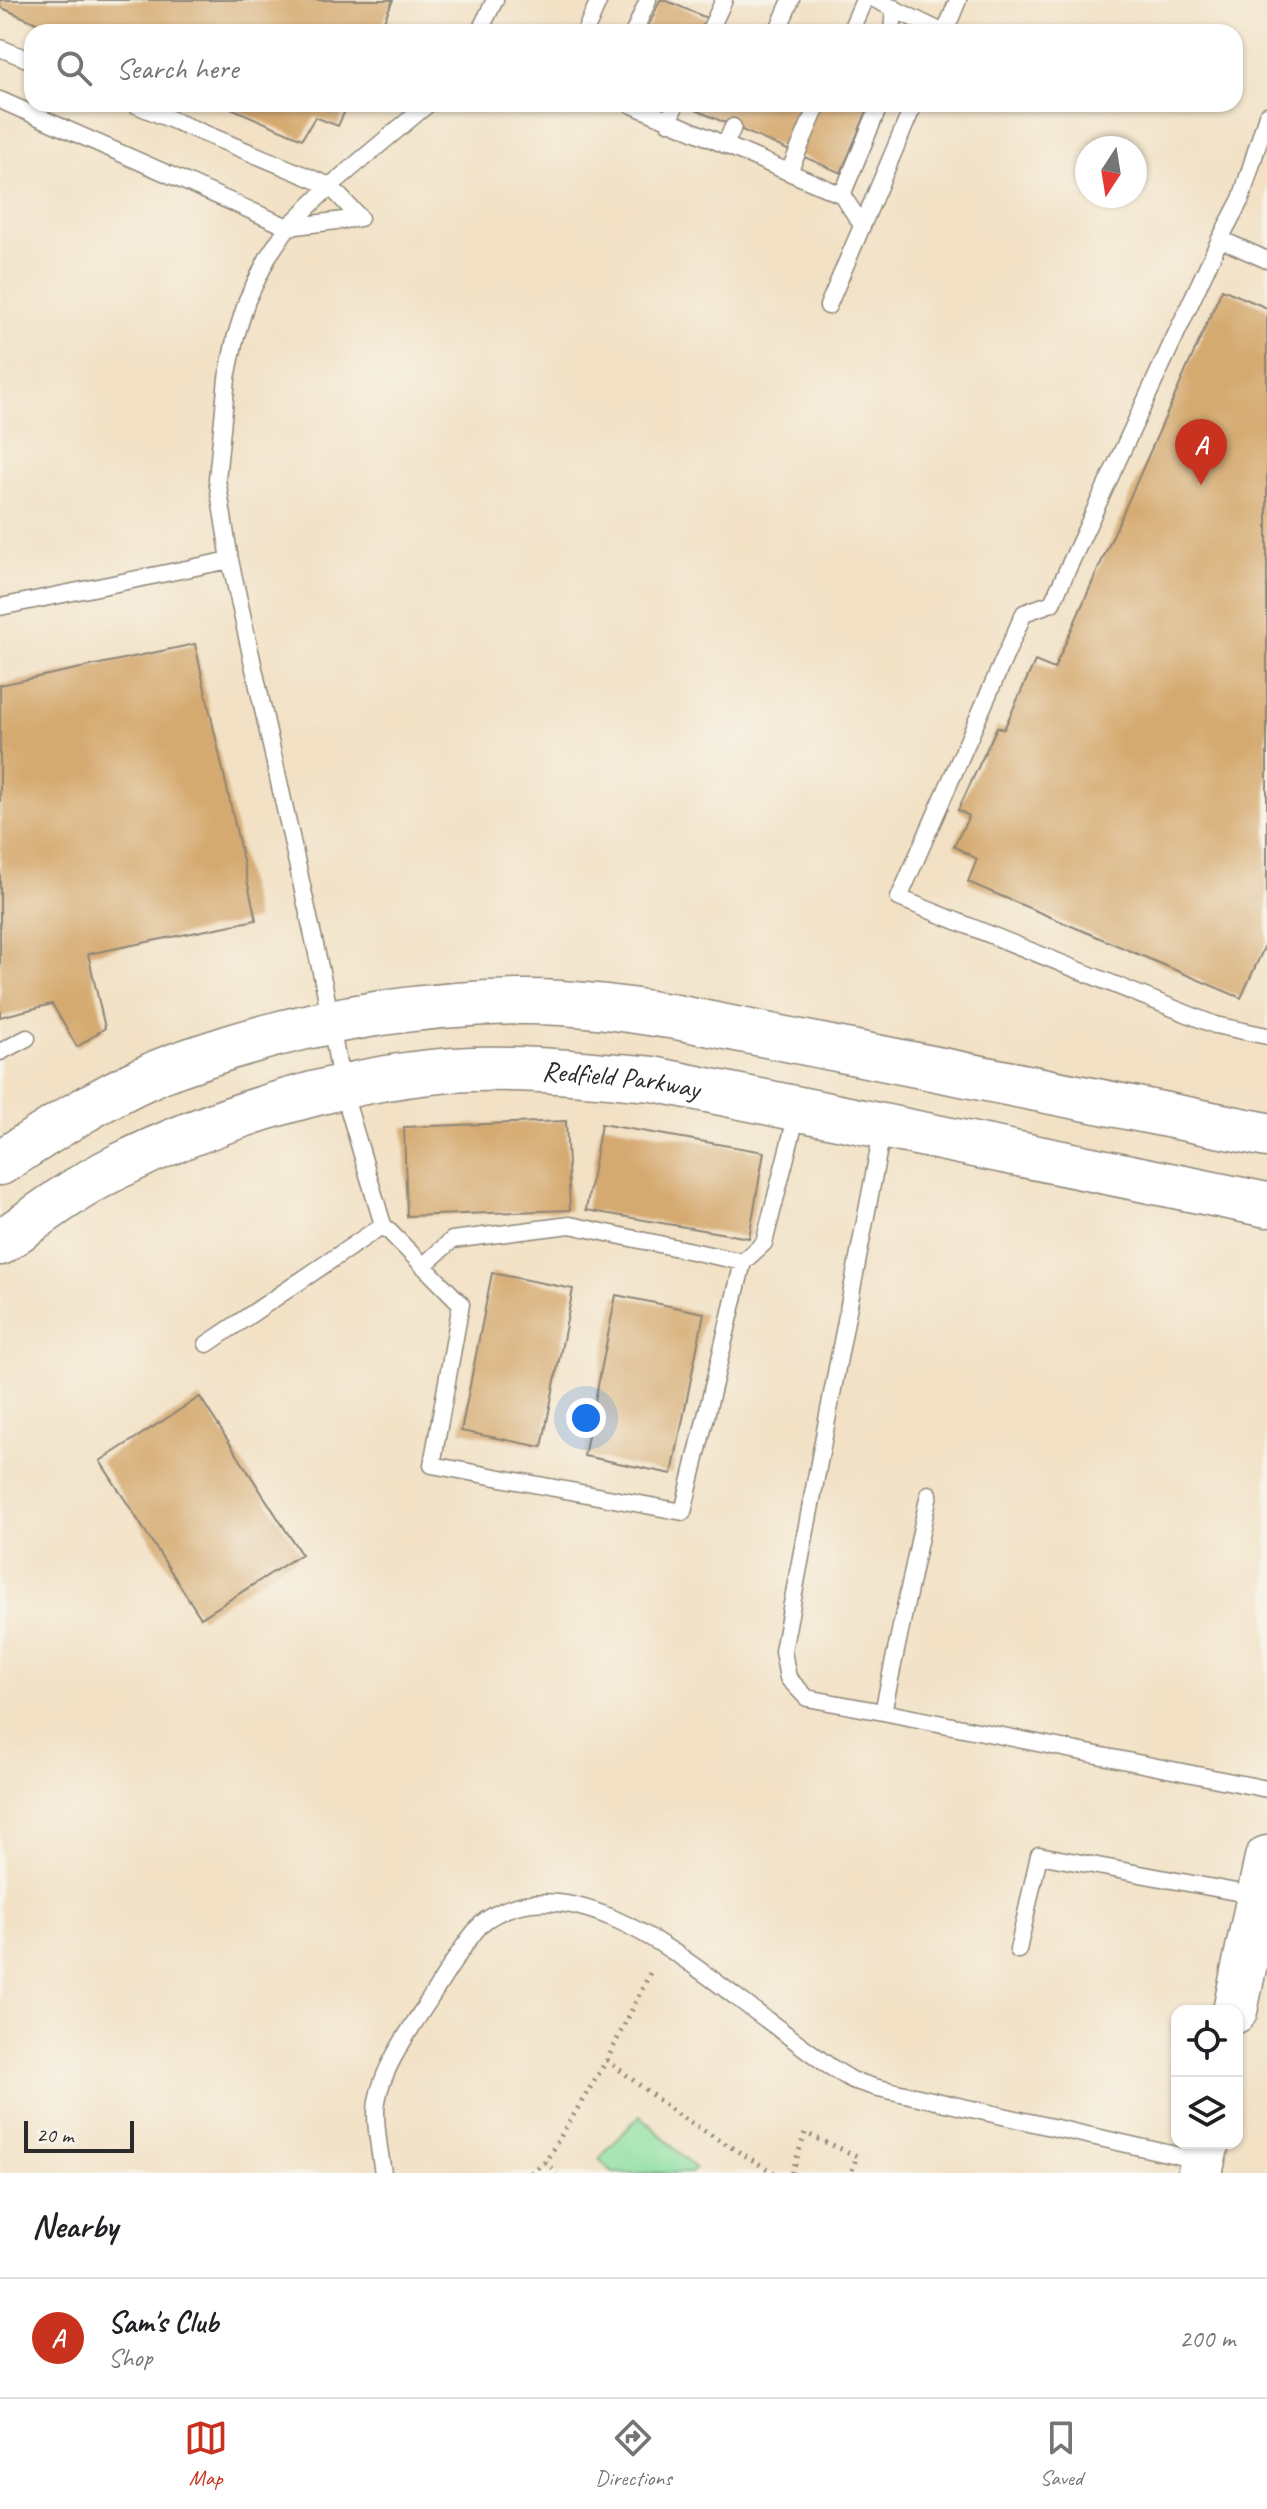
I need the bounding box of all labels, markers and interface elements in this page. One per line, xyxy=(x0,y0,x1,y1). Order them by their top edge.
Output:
search box xyxy=(24,24,1243,112)
icon: search xyxy=(52,46,96,90)
text: Search here xyxy=(116,49,238,87)
north arrow xyxy=(1075,136,1147,208)
pin: A xyxy=(1175,419,1227,485)
street label: Redfield Parkway xyxy=(541,1053,705,1107)
your location xyxy=(566,1398,606,1438)
map controls xyxy=(1171,2005,1243,2149)
button: locate xyxy=(1171,2005,1243,2077)
button: layers xyxy=(1171,2077,1243,2149)
scale bar xyxy=(24,2117,134,2153)
text: 20 m xyxy=(36,2121,73,2149)
text: Nearby xyxy=(32,2204,118,2247)
text: Sam's Club xyxy=(108,2303,218,2341)
text: A xyxy=(51,2322,65,2355)
text: 200 m xyxy=(1179,2322,1235,2355)
text: Shop xyxy=(108,2341,152,2374)
tab: Map xyxy=(184,2416,228,2492)
tab: Directions xyxy=(595,2416,672,2492)
tab: Saved xyxy=(1039,2416,1083,2492)

